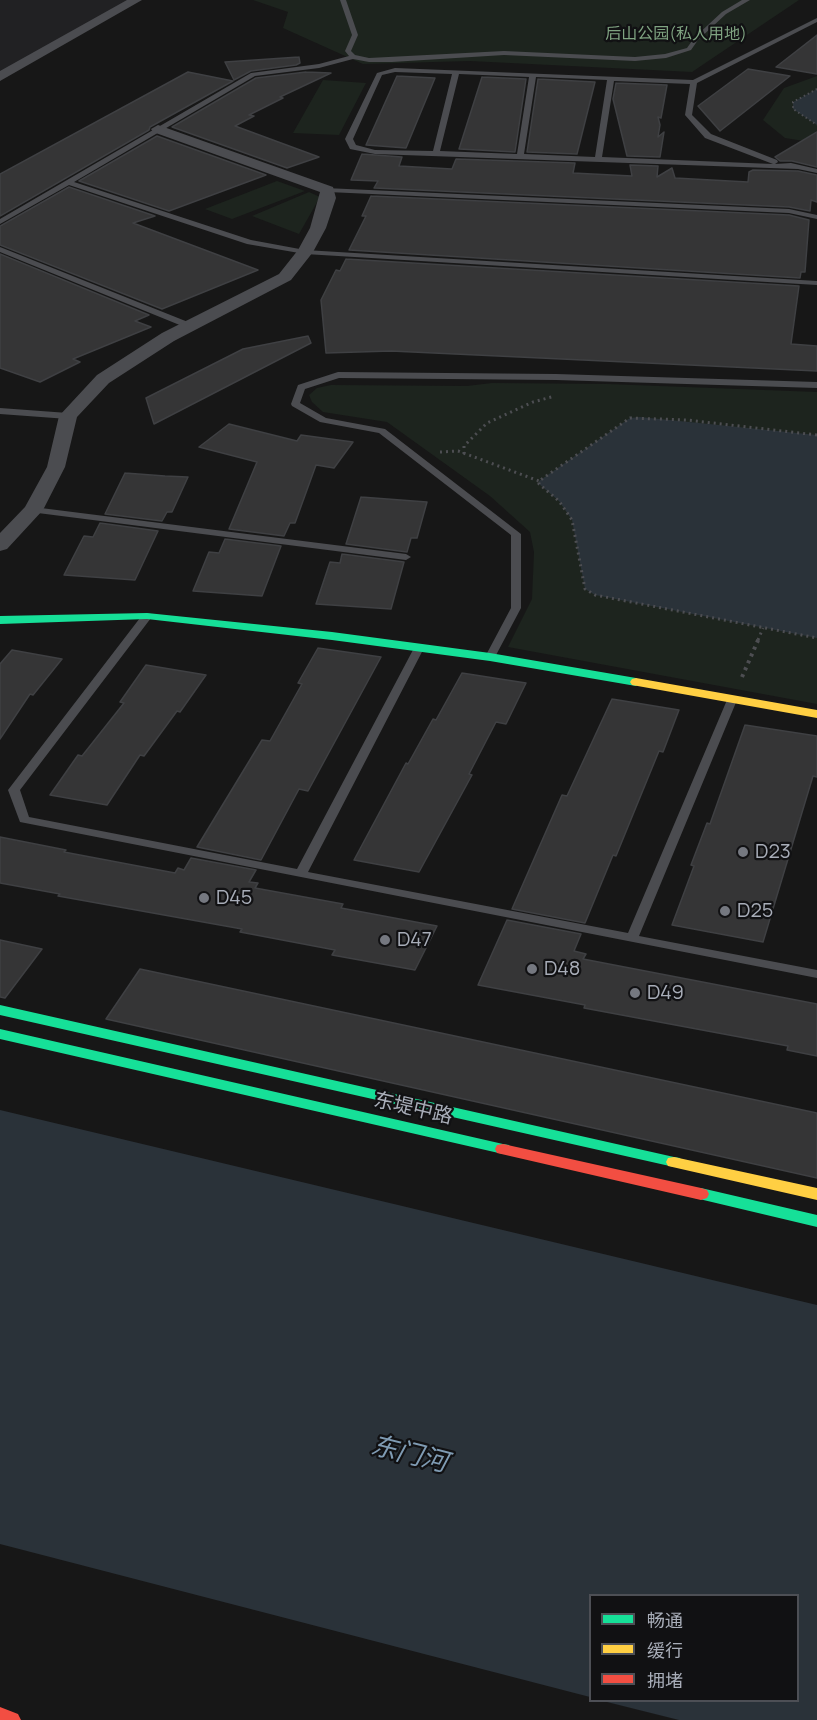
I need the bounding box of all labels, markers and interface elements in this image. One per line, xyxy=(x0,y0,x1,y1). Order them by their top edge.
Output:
park label: 后山公园(私人用地) xyxy=(605,25,747,45)
place label: D23 xyxy=(755,840,791,864)
marker: D23 xyxy=(736,845,750,859)
place label: D45 xyxy=(216,886,252,910)
marker: D45 xyxy=(197,891,211,905)
place label: D25 xyxy=(737,899,773,923)
marker: D25 xyxy=(718,904,732,918)
place label: D47 xyxy=(397,928,432,952)
marker: D47 xyxy=(378,933,392,947)
place label: D48 xyxy=(544,957,580,981)
marker: D48 xyxy=(525,962,539,976)
place label: D49 xyxy=(647,981,684,1005)
marker: D49 xyxy=(628,986,642,1000)
street label: 东堤中路 xyxy=(371,1088,455,1130)
water label: 东门河 xyxy=(367,1430,451,1480)
legend xyxy=(589,1594,799,1702)
text: 畅通 xyxy=(647,1608,683,1632)
text: 缓行 xyxy=(647,1638,683,1662)
text: 拥堵 xyxy=(647,1668,683,1692)

